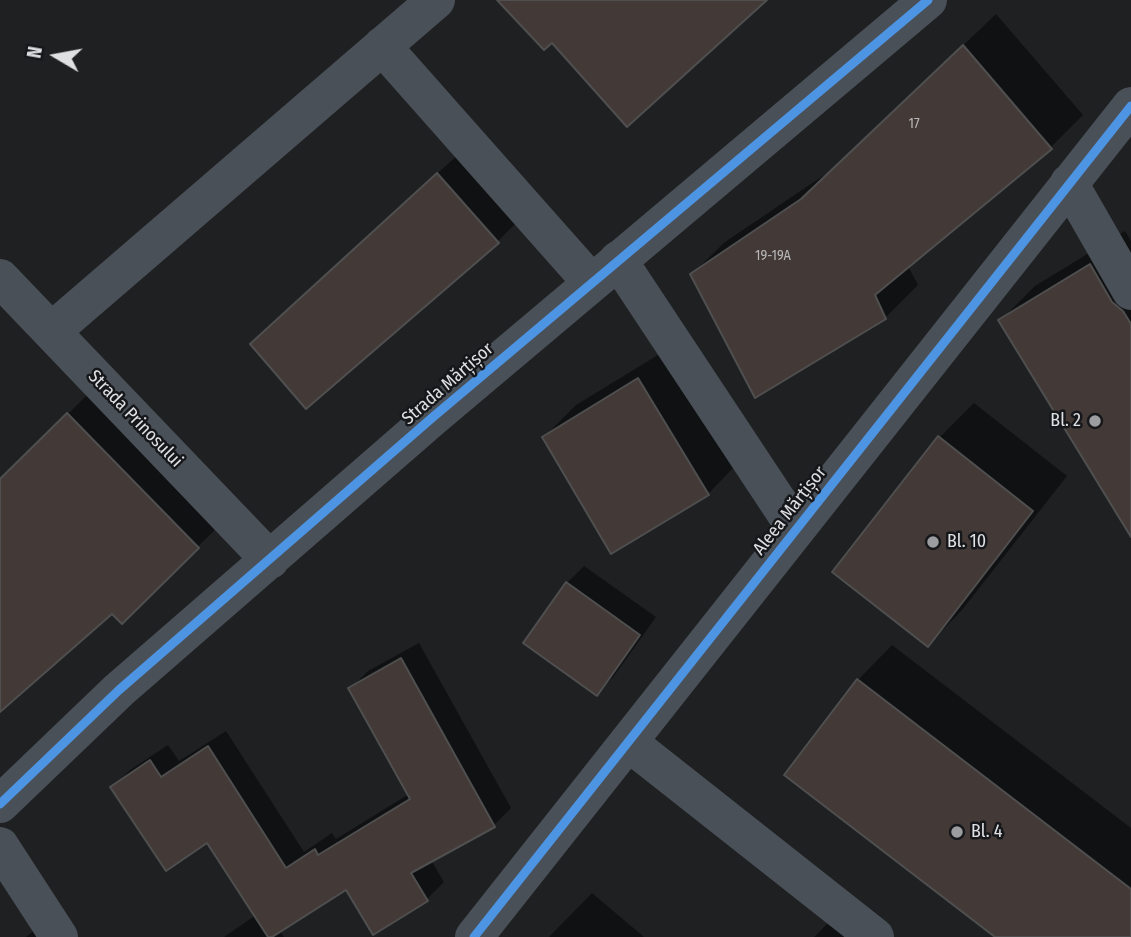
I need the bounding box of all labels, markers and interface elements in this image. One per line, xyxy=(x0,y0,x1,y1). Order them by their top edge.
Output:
north arrow xyxy=(21,21,91,91)
text: N xyxy=(23,45,47,60)
house number: 17 xyxy=(908,116,920,132)
house number: 19-19A xyxy=(755,248,791,264)
street label: Strada Mărțișor xyxy=(398,339,498,429)
street label: Strada Prinosului xyxy=(83,366,187,472)
place label: Bl. 2 xyxy=(1050,410,1081,432)
marker: Bl. 2 xyxy=(1087,413,1103,429)
street label: Aleea Mărțișor xyxy=(749,462,831,560)
place label: Bl. 10 xyxy=(947,531,986,553)
marker: Bl. 10 xyxy=(925,534,941,550)
place label: Bl. 4 xyxy=(971,821,1002,843)
marker: Bl. 4 xyxy=(949,824,965,840)

